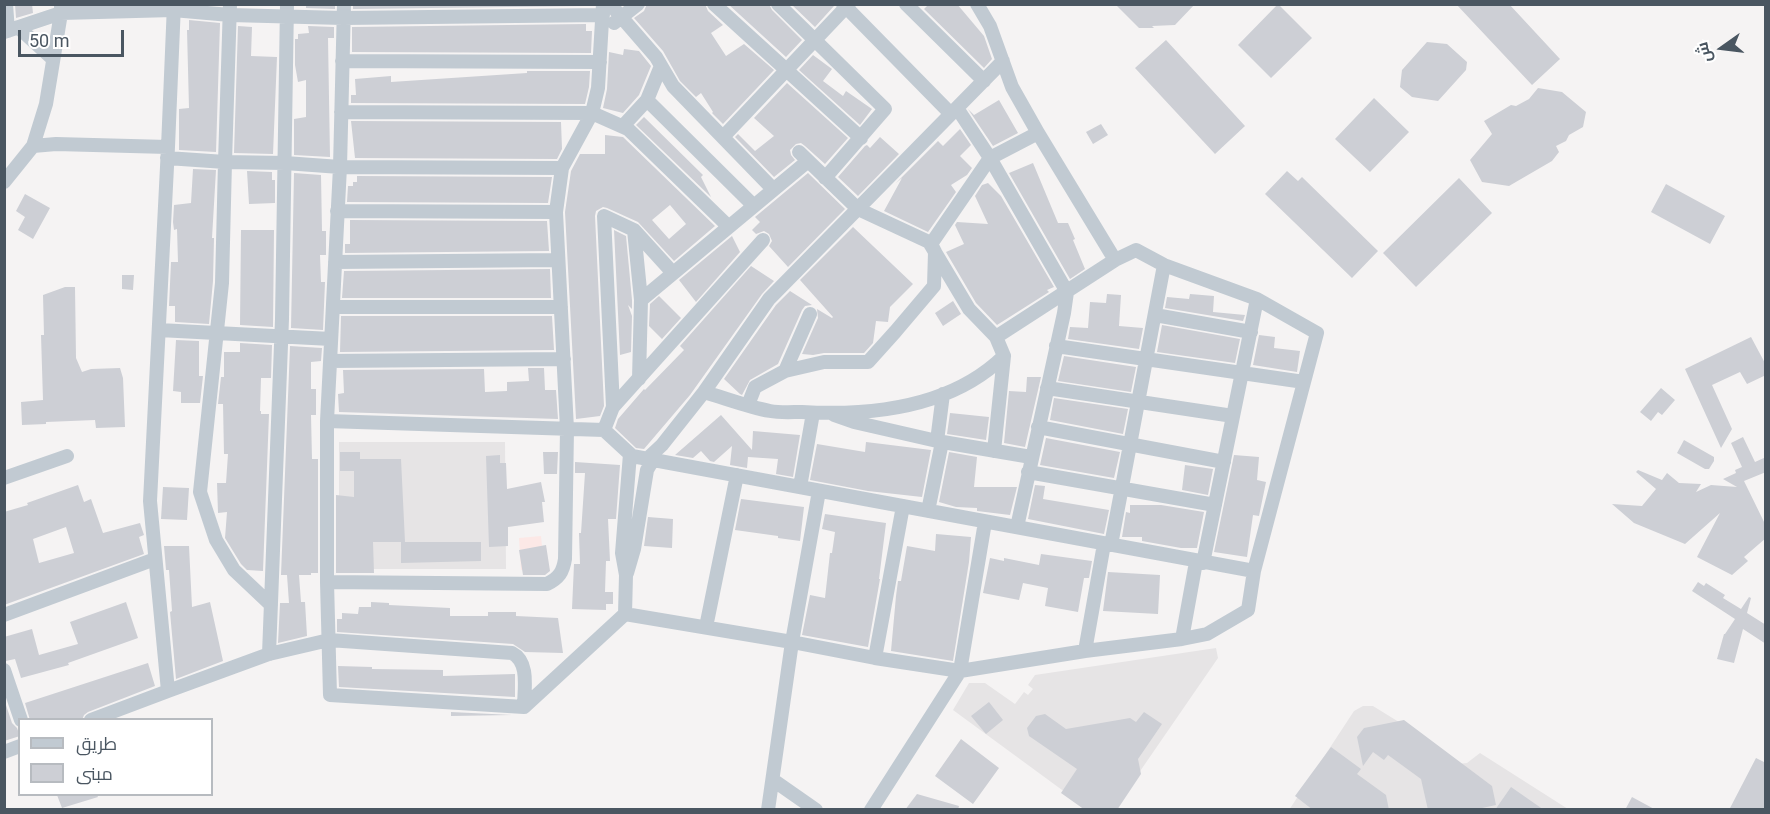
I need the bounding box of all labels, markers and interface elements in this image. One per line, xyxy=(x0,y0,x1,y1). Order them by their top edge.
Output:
scale bar xyxy=(21,18,128,56)
north arrow xyxy=(1692,18,1752,78)
text: 50 m xyxy=(29,30,69,51)
text: ش xyxy=(1692,40,1716,65)
legend xyxy=(18,718,213,796)
text: طريق xyxy=(76,733,117,754)
text: مبنى xyxy=(76,763,113,784)

